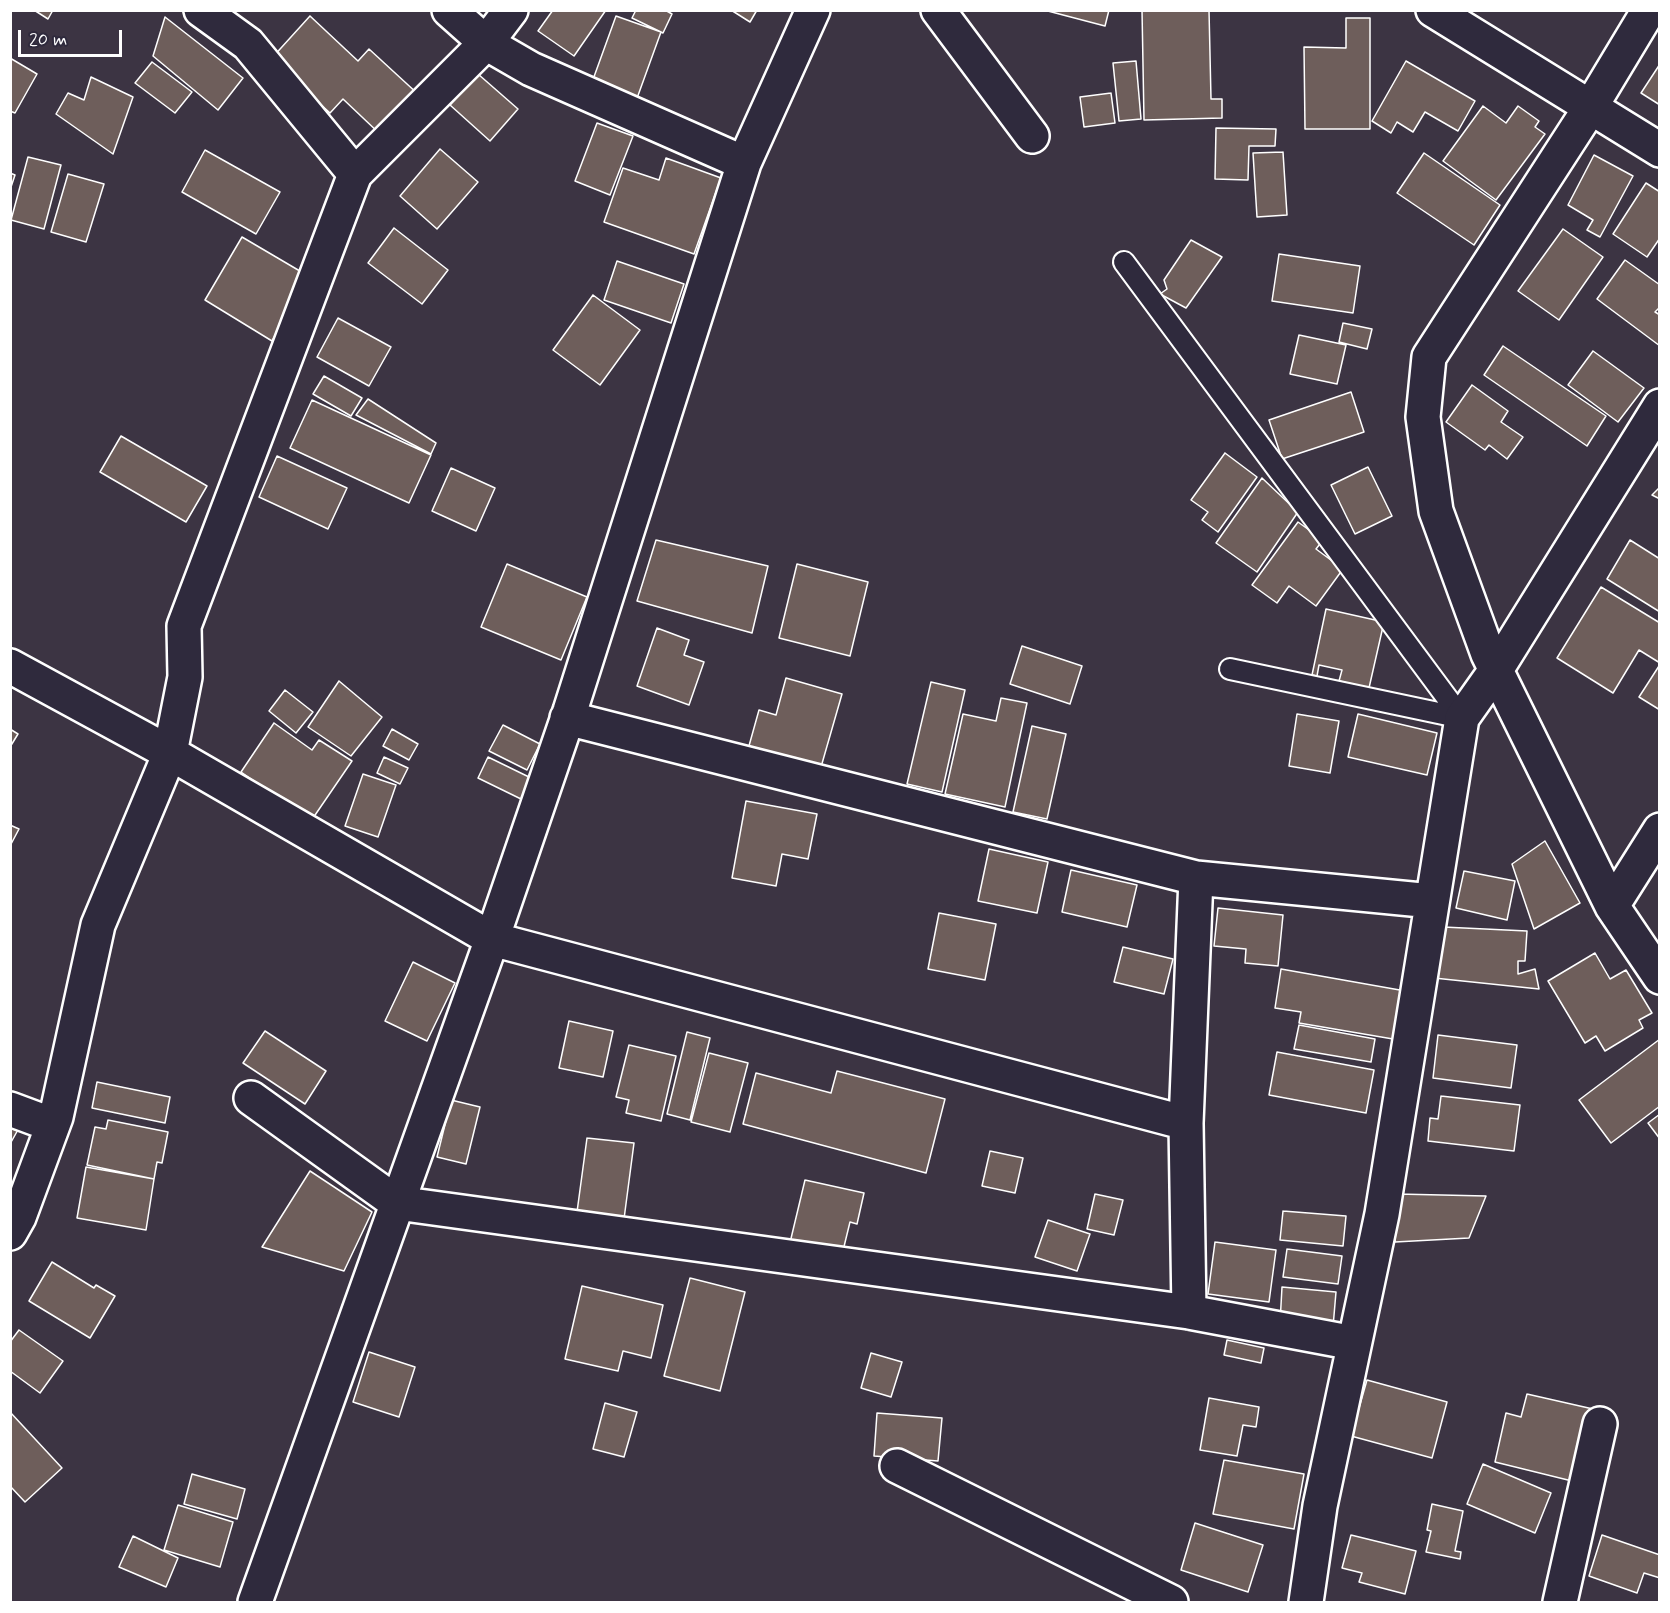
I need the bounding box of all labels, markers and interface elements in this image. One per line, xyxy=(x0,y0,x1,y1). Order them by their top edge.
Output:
scale bar xyxy=(21,18,124,56)
text: 20 m xyxy=(29,28,67,52)

